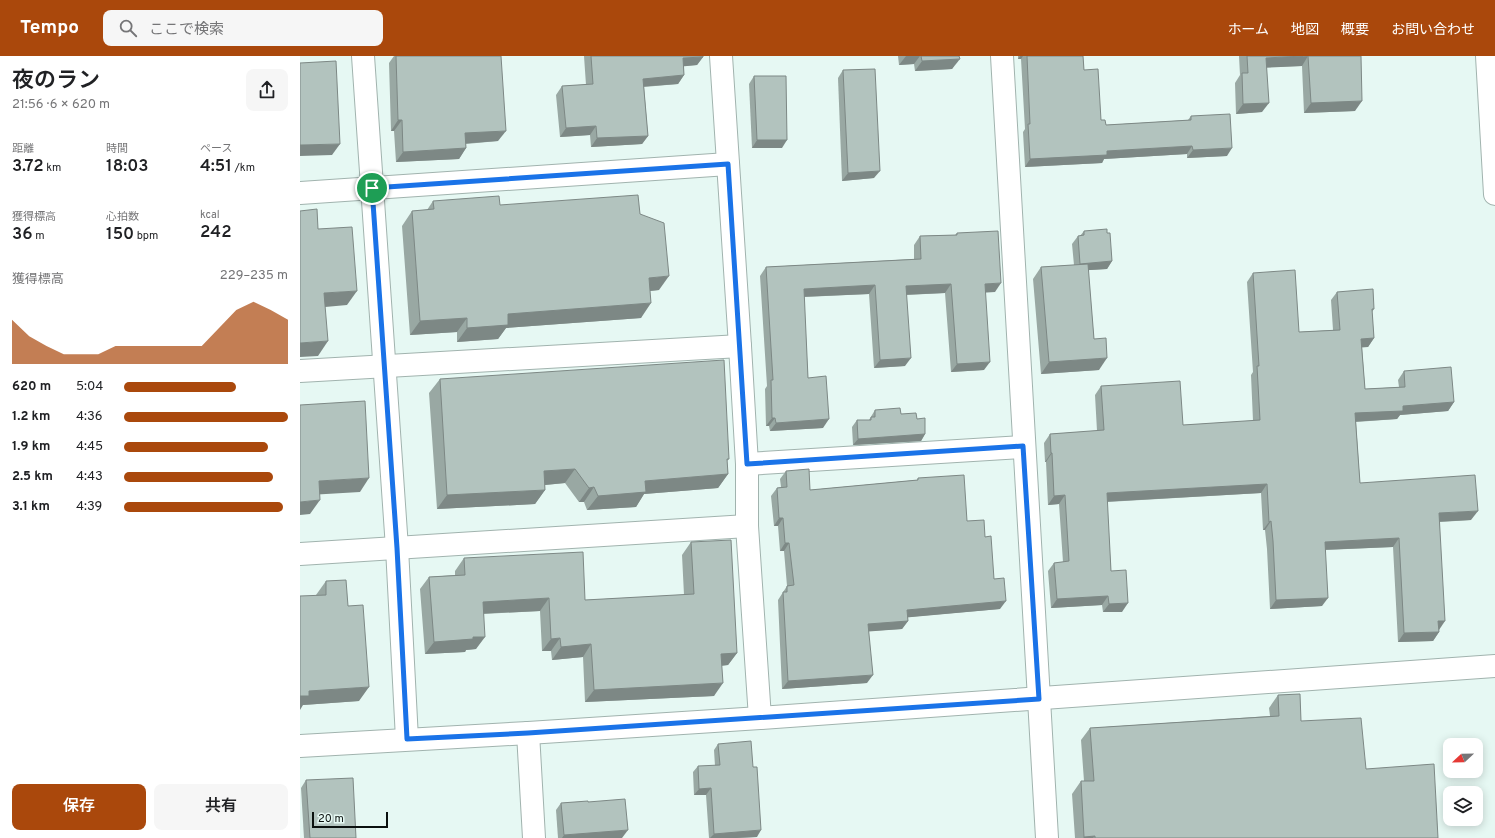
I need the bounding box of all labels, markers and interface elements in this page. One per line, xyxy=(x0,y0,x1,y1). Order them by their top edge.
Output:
search box xyxy=(103,10,383,46)
text: Tempo xyxy=(20,16,79,40)
icon: search xyxy=(117,17,139,39)
text: ここで検索 xyxy=(149,21,224,40)
text: ホーム xyxy=(1227,22,1269,39)
text: 地図 xyxy=(1291,22,1319,39)
text: 概要 xyxy=(1341,22,1369,39)
text: お問い合わせ xyxy=(1391,22,1475,39)
text: 夜のラン xyxy=(12,68,100,95)
button: share xyxy=(246,69,288,111)
text: 21:56 · 6 × 620 m xyxy=(12,97,110,113)
text: 距離 xyxy=(12,142,34,156)
text: 時間 xyxy=(106,142,128,156)
text: ペース xyxy=(200,142,232,156)
text: 3.72 xyxy=(12,156,44,178)
text: 18:03 xyxy=(106,156,149,178)
text: 4:51 xyxy=(200,156,232,178)
text: km xyxy=(44,161,61,175)
text: /km xyxy=(232,161,255,175)
pin xyxy=(355,171,389,205)
icon: arrive xyxy=(361,177,383,199)
text: kcal xyxy=(200,208,220,222)
text: 獲得標高 xyxy=(12,210,56,224)
text: 心拍数 xyxy=(106,210,139,224)
text: 242 xyxy=(200,222,232,244)
text: 36 xyxy=(12,224,33,246)
text: 150 xyxy=(106,224,134,246)
text: m xyxy=(33,229,44,243)
text: bpm xyxy=(134,229,158,243)
text: 229–235 m xyxy=(220,268,288,284)
text: 獲得標高 xyxy=(12,272,64,288)
text: 620 m xyxy=(12,379,51,395)
text: 5:04 xyxy=(76,379,103,395)
text: 1.2 km xyxy=(12,409,50,425)
text: 4:36 xyxy=(76,409,103,425)
text: 1.9 km xyxy=(12,439,50,455)
text: 4:45 xyxy=(76,439,103,455)
text: 2.5 km xyxy=(12,469,53,485)
text: 4:43 xyxy=(76,469,103,485)
text: 3.1 km xyxy=(12,499,50,515)
text: 4:39 xyxy=(76,499,102,515)
north arrow xyxy=(1443,738,1483,778)
map controls xyxy=(1443,738,1483,826)
button: 保存 xyxy=(12,784,146,830)
button: 共有 xyxy=(154,784,288,830)
button: layers xyxy=(1443,786,1483,826)
scale bar xyxy=(312,810,388,829)
text: 20 m xyxy=(318,812,344,826)

